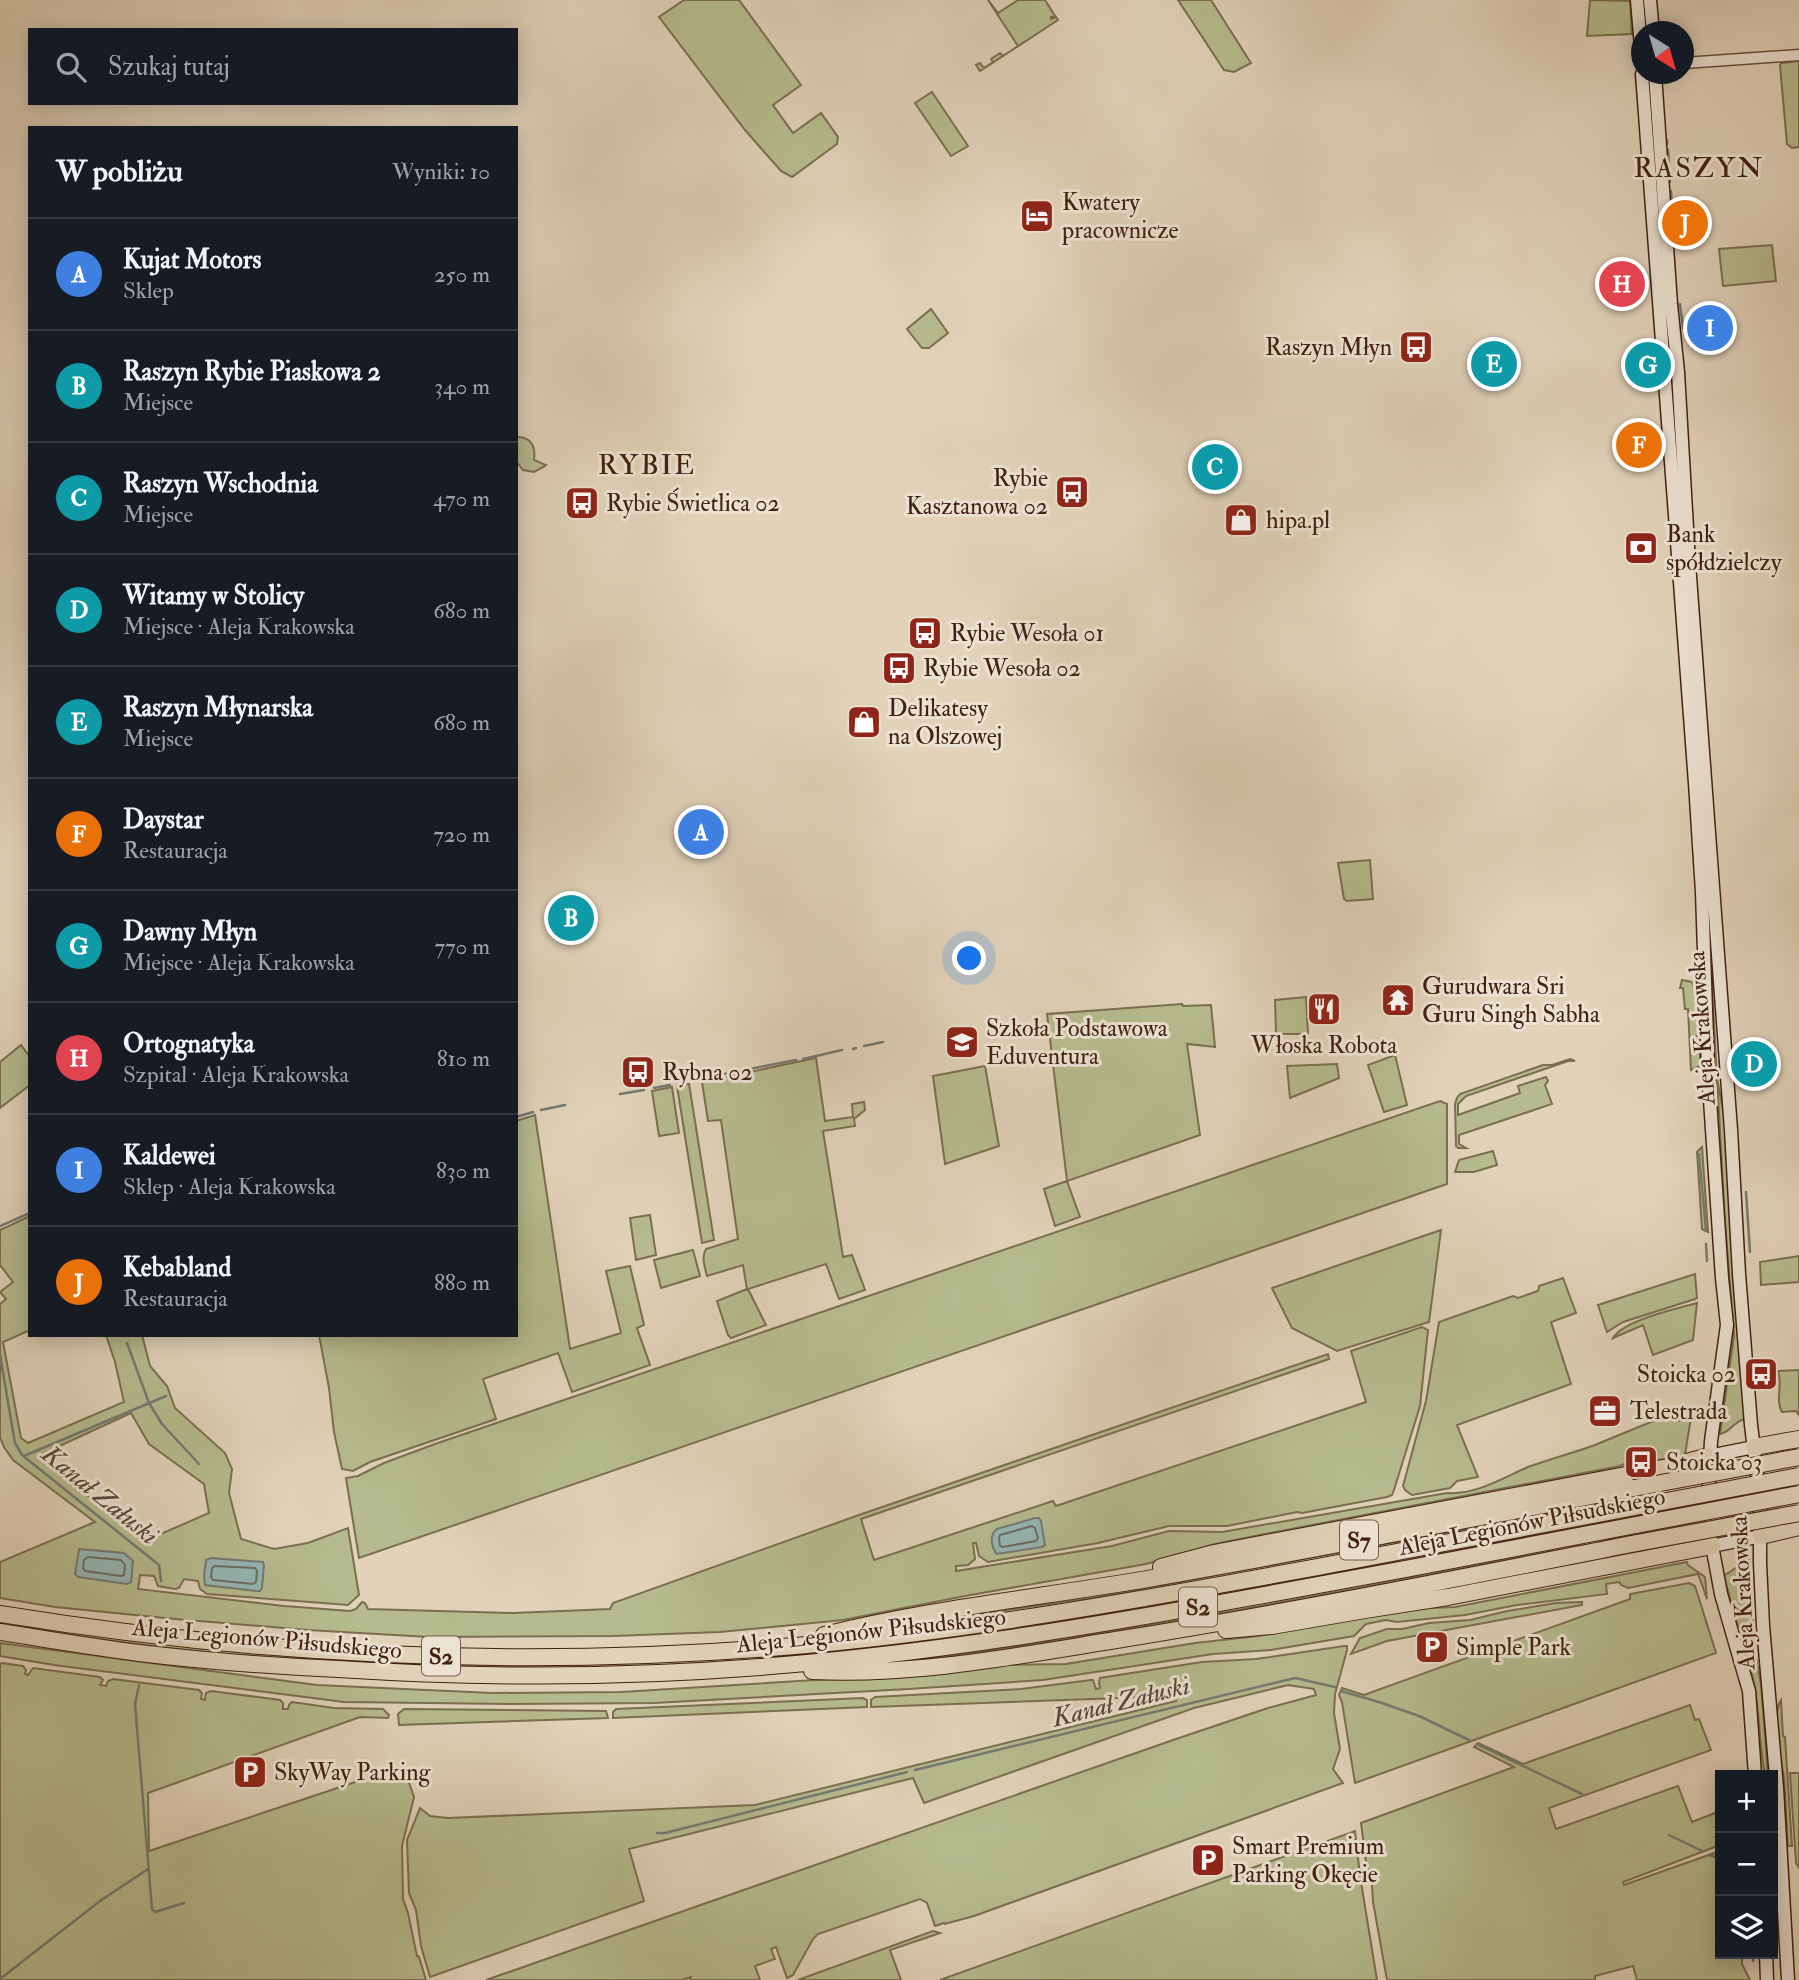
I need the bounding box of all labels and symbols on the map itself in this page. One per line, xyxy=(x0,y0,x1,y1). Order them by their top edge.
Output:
north arrow xyxy=(1631,21,1694,84)
district label: RASZYN xyxy=(1634,151,1764,186)
place label: Kwatery pracownicze xyxy=(1061,187,1179,246)
hotel icon: Kwatery pracownicze xyxy=(1018,197,1056,235)
pin: J xyxy=(1662,197,1708,249)
pin: H xyxy=(1599,258,1645,310)
pin: I xyxy=(1687,302,1733,354)
bus stop icon: Raszyn Młyn xyxy=(1397,328,1435,366)
place label: Raszyn Młyn xyxy=(1265,332,1392,363)
pin: E xyxy=(1471,338,1517,390)
pin: G xyxy=(1625,339,1671,391)
pin: F xyxy=(1616,419,1662,471)
pin: C xyxy=(1192,441,1238,493)
district label: RYBIE xyxy=(598,448,696,483)
place label: Rybie Kasztanowa 02 xyxy=(906,463,1048,522)
bus stop icon: Rybie Kasztanowa 02 xyxy=(1053,473,1091,511)
bus stop icon: Rybie Świetlica 02 xyxy=(563,484,601,522)
place label: Rybie Świetlica 02 xyxy=(606,487,780,519)
shop icon: hipa.pl xyxy=(1222,501,1260,539)
place label: hipa.pl xyxy=(1266,505,1330,536)
place label: Bank spółdzielczy xyxy=(1666,519,1782,578)
bank icon: Bank spółdzielczy xyxy=(1622,529,1660,567)
bus stop icon: Rybie Wesoła 01 xyxy=(906,614,944,652)
place label: Rybie Wesoła 01 xyxy=(950,618,1104,649)
bus stop icon: Rybie Wesoła 02 xyxy=(880,649,918,687)
place label: Rybie Wesoła 02 xyxy=(923,653,1081,684)
place label: Delikatesy na Olszowej xyxy=(888,693,1002,752)
shop icon: Delikatesy na Olszowej xyxy=(845,703,883,741)
pin: A xyxy=(678,806,724,858)
pin: B xyxy=(548,892,594,944)
your location xyxy=(952,941,986,975)
street label: Aleja Krakowska xyxy=(1681,949,1723,1107)
place label: Gurudwara Sri Guru Singh Sabha xyxy=(1422,971,1601,1030)
temple icon: Gurudwara Sri Guru Singh Sabha xyxy=(1379,981,1417,1019)
restaurant icon: Włoska Robota xyxy=(1305,990,1343,1028)
place label: Szkoła Podstawowa Eduventura xyxy=(986,1013,1169,1072)
school or university icon: Szkoła Podstawowa Eduventura xyxy=(943,1023,981,1061)
place label: Włoska Robota xyxy=(1250,1030,1398,1061)
pin: D xyxy=(1731,1038,1777,1090)
bus stop icon: Rybna 02 xyxy=(619,1053,657,1091)
place label: Rybna 02 xyxy=(662,1057,753,1088)
bus stop icon: Stoicka 02 xyxy=(1742,1355,1780,1393)
place label: Stoicka 02 xyxy=(1637,1359,1736,1390)
office icon: Telestrada xyxy=(1586,1392,1624,1430)
place label: Telestrada xyxy=(1630,1396,1729,1427)
water label: Kanał Załuski xyxy=(34,1437,165,1552)
bus stop icon: Stoicka 03 xyxy=(1622,1443,1660,1481)
place label: Stoicka 03 xyxy=(1666,1447,1762,1478)
street label: Aleja Legionów Piłsudskiego xyxy=(1395,1481,1668,1563)
street label: Aleja Krakowska xyxy=(1723,1514,1763,1672)
road number: S7 xyxy=(1340,1520,1378,1560)
road number: S2 xyxy=(1179,1588,1217,1626)
street label: Aleja Legionów Piłsudskiego xyxy=(734,1601,1007,1661)
street label: Aleja Legionów Piłsudskiego xyxy=(130,1612,403,1666)
parking icon: Simple Park xyxy=(1413,1628,1451,1666)
place label: Simple Park xyxy=(1456,1632,1571,1663)
road number: S2 xyxy=(422,1637,460,1676)
water label: Kanał Załuski xyxy=(1047,1669,1193,1735)
parking icon: SkyWay Parking xyxy=(231,1753,269,1791)
place label: SkyWay Parking xyxy=(274,1757,432,1788)
place label: Smart Premium Parking Okęcie xyxy=(1232,1831,1385,1890)
parking icon: Smart Premium Parking Okęcie xyxy=(1189,1841,1227,1879)

